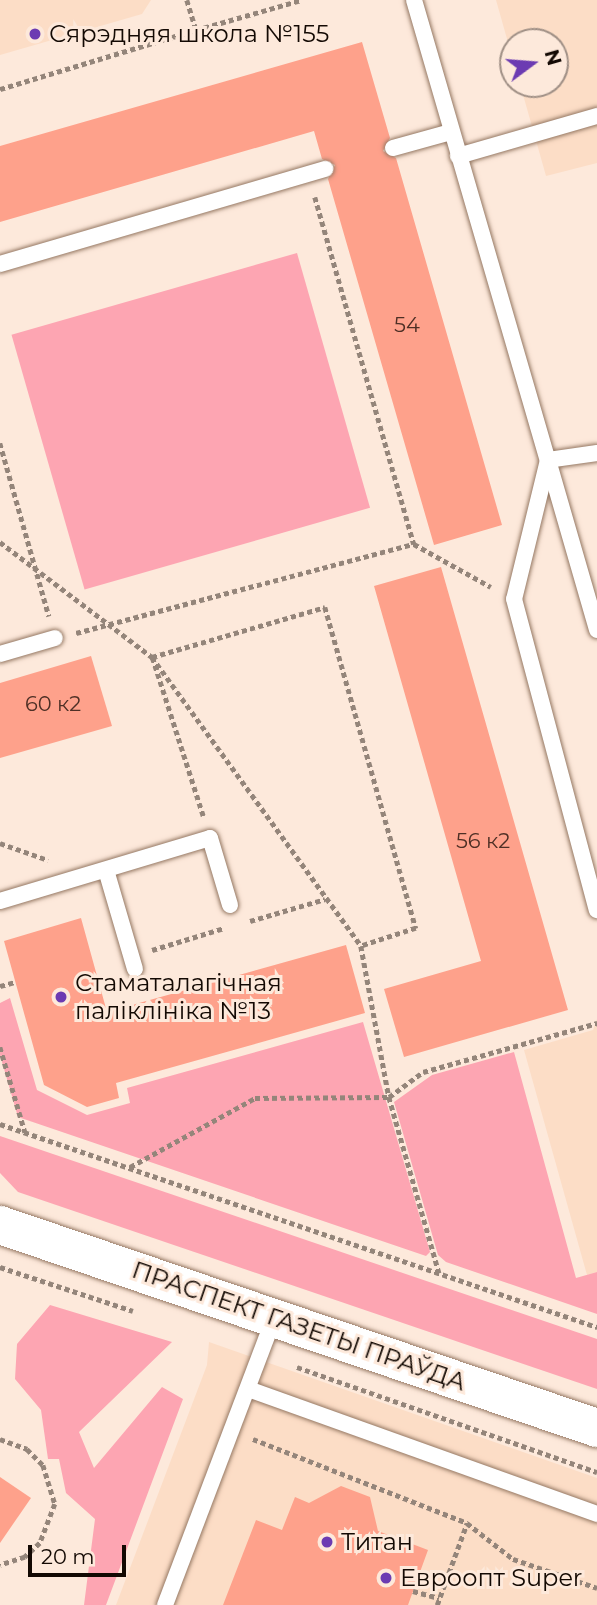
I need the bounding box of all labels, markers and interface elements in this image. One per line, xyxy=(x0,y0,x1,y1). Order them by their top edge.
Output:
place label: Сярэдняя школа №155 xyxy=(49,20,329,48)
marker: Сярэдняя школа №155 xyxy=(27,26,43,42)
north arrow xyxy=(499,28,569,98)
text: N xyxy=(540,47,566,68)
house number: 54 xyxy=(394,312,420,338)
house number: 60 к2 xyxy=(25,691,81,717)
house number: 56 к2 xyxy=(456,828,510,854)
place label: Стаматалагічная паліклініка №13 xyxy=(75,969,282,1025)
marker: Стаматалагічная паліклініка №13 xyxy=(53,989,69,1005)
street label: ПРАСПЕКТ ГАЗЕТЫ ПРАЎДА xyxy=(128,1255,470,1397)
place label: Титан xyxy=(341,1528,413,1556)
scale bar xyxy=(32,1532,130,1576)
marker: Титан xyxy=(319,1534,335,1550)
text: 20 m xyxy=(41,1544,95,1569)
place label: Евроопт Super xyxy=(400,1564,582,1592)
marker: Евроопт Super xyxy=(378,1570,394,1586)

